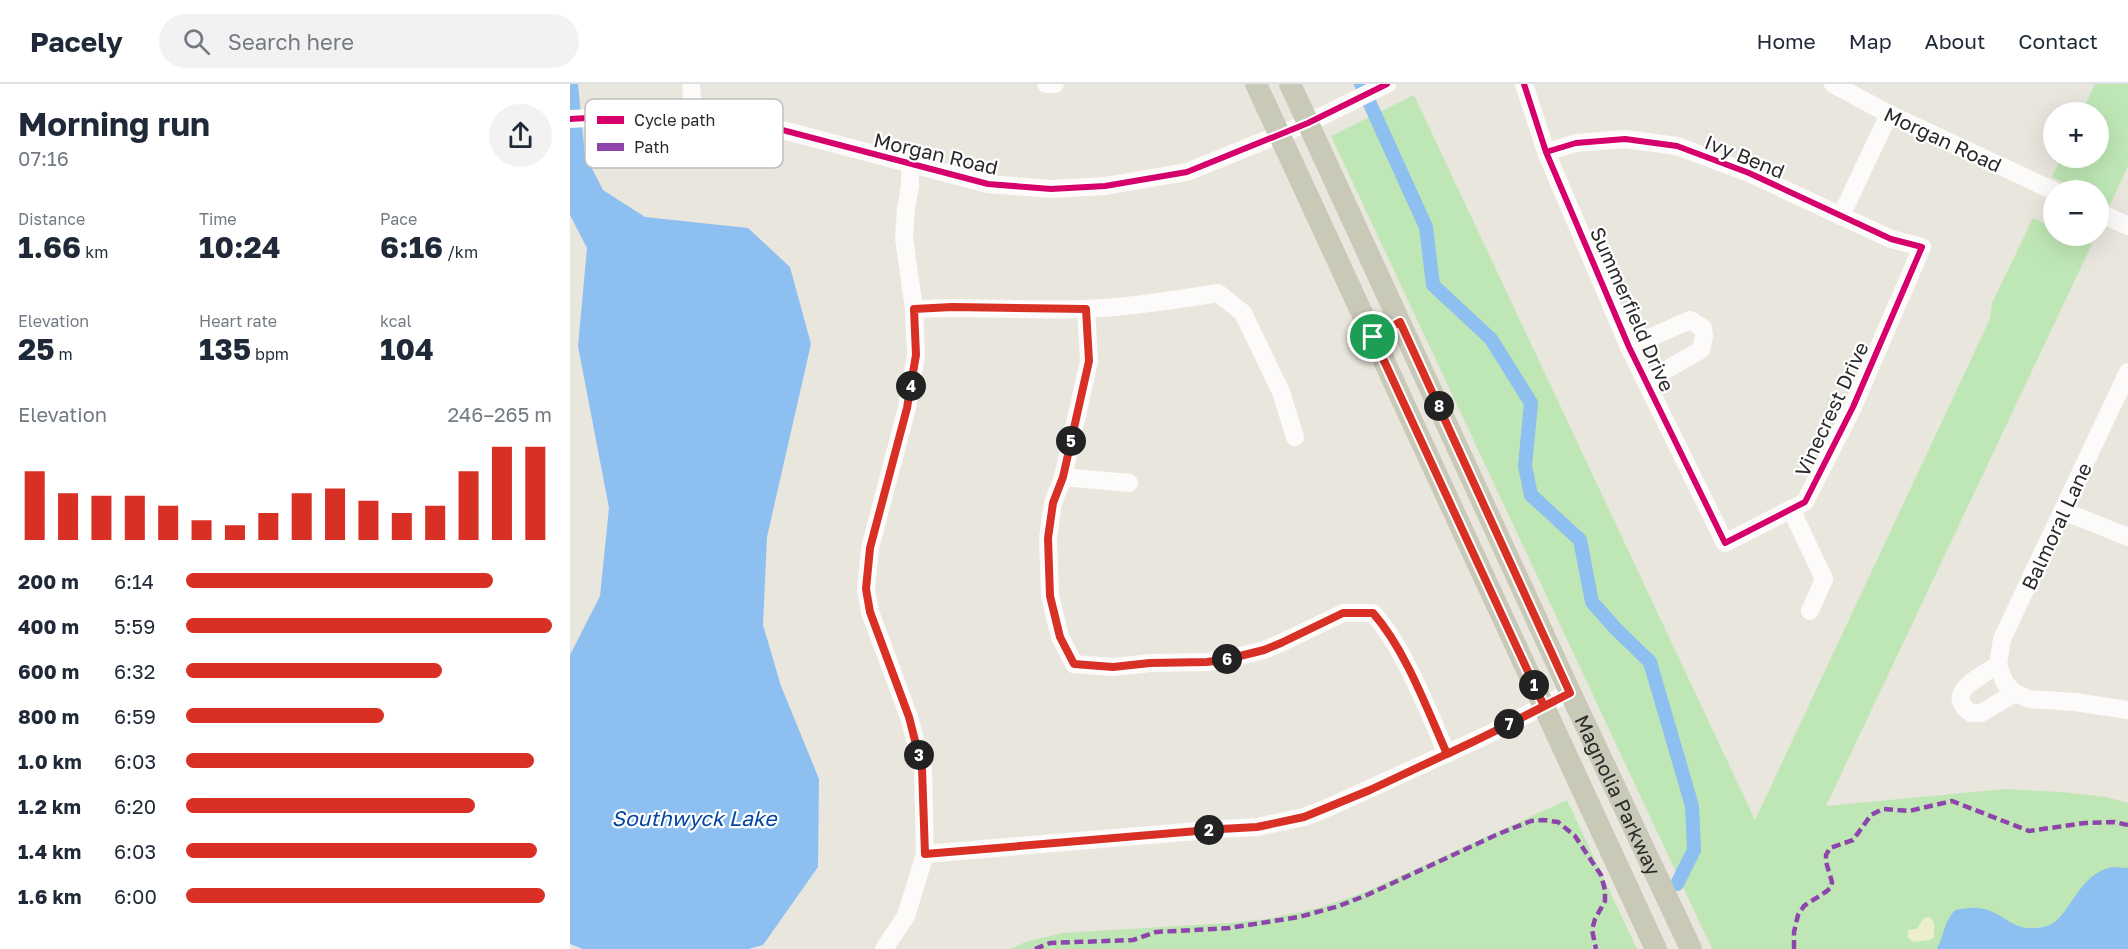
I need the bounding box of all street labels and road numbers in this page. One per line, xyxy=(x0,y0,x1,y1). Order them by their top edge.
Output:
street label: Morgan Road xyxy=(1881,101,2005,177)
street label: Morgan Road xyxy=(872,127,1000,179)
street label: Ivy Bend xyxy=(1702,129,1788,183)
street label: Summerfield Drive xyxy=(1586,223,1680,395)
street label: Vinecrest Drive xyxy=(1789,338,1873,480)
street label: Balmoral Lane xyxy=(2016,458,2096,594)
street label: Magnolia Parkway xyxy=(1570,711,1666,879)

